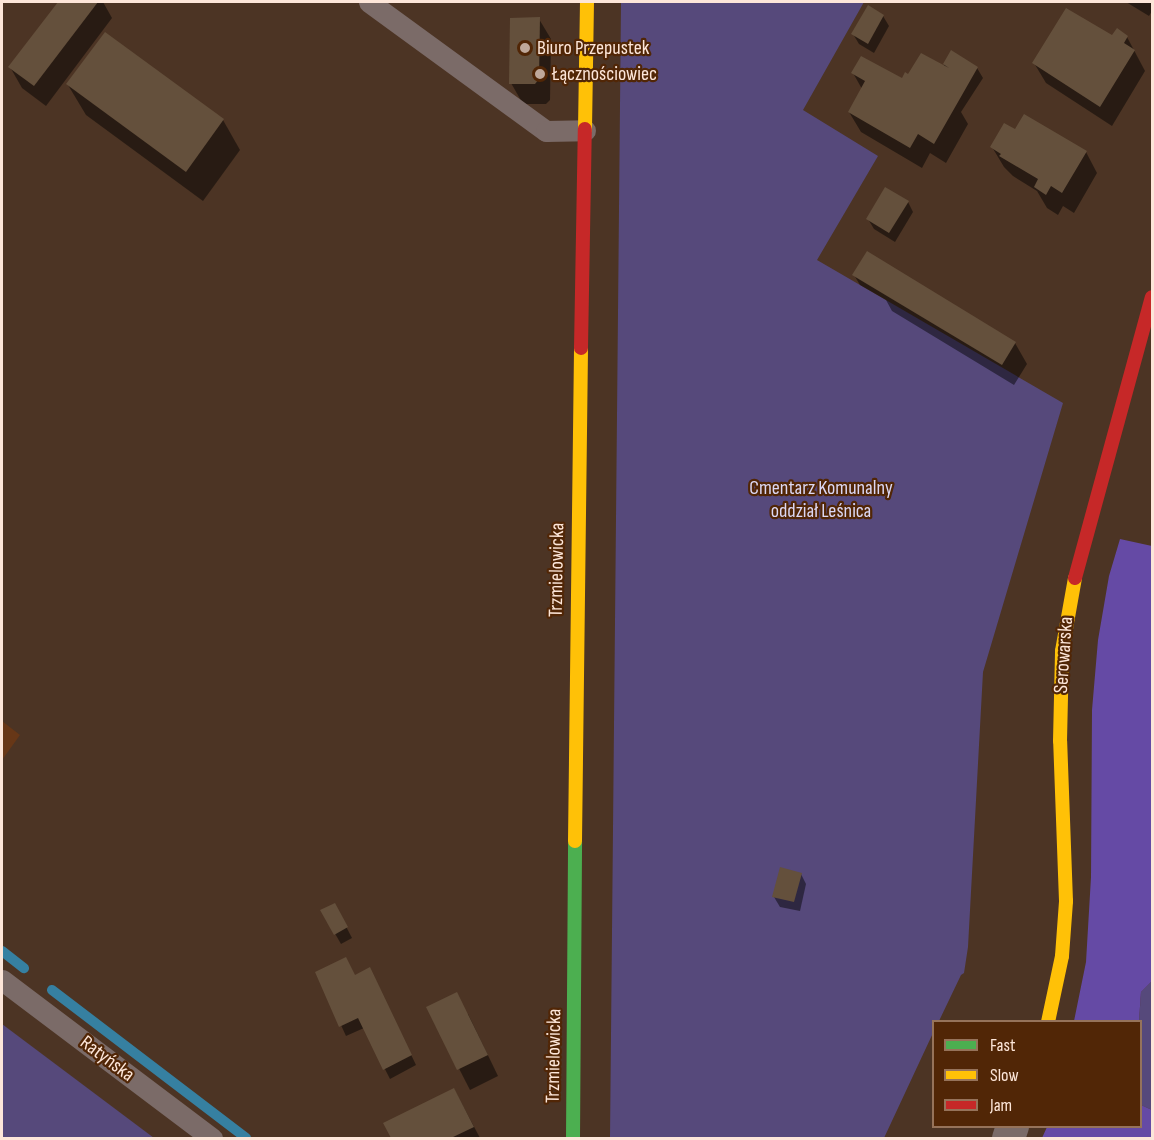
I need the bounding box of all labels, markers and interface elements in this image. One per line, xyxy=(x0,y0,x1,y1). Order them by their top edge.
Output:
place label: Biuro Przepustek xyxy=(537,36,649,60)
marker: Biuro Przepustek xyxy=(518,41,532,55)
place label: Łącznościowiec xyxy=(552,62,657,86)
marker: Łącznościowiec xyxy=(533,67,547,81)
park label: Cmentarz Komunalny oddział Leśnica xyxy=(749,476,893,523)
street label: Trzmielowicka xyxy=(544,523,570,617)
street label: Serowarska xyxy=(1049,616,1079,694)
street label: Trzmielowicka xyxy=(541,1009,567,1103)
legend xyxy=(932,1020,1142,1128)
street label: Ratyńska xyxy=(75,1031,139,1087)
text: Fast xyxy=(990,1035,1015,1056)
text: Slow xyxy=(990,1065,1019,1086)
text: Jam xyxy=(990,1095,1012,1116)

